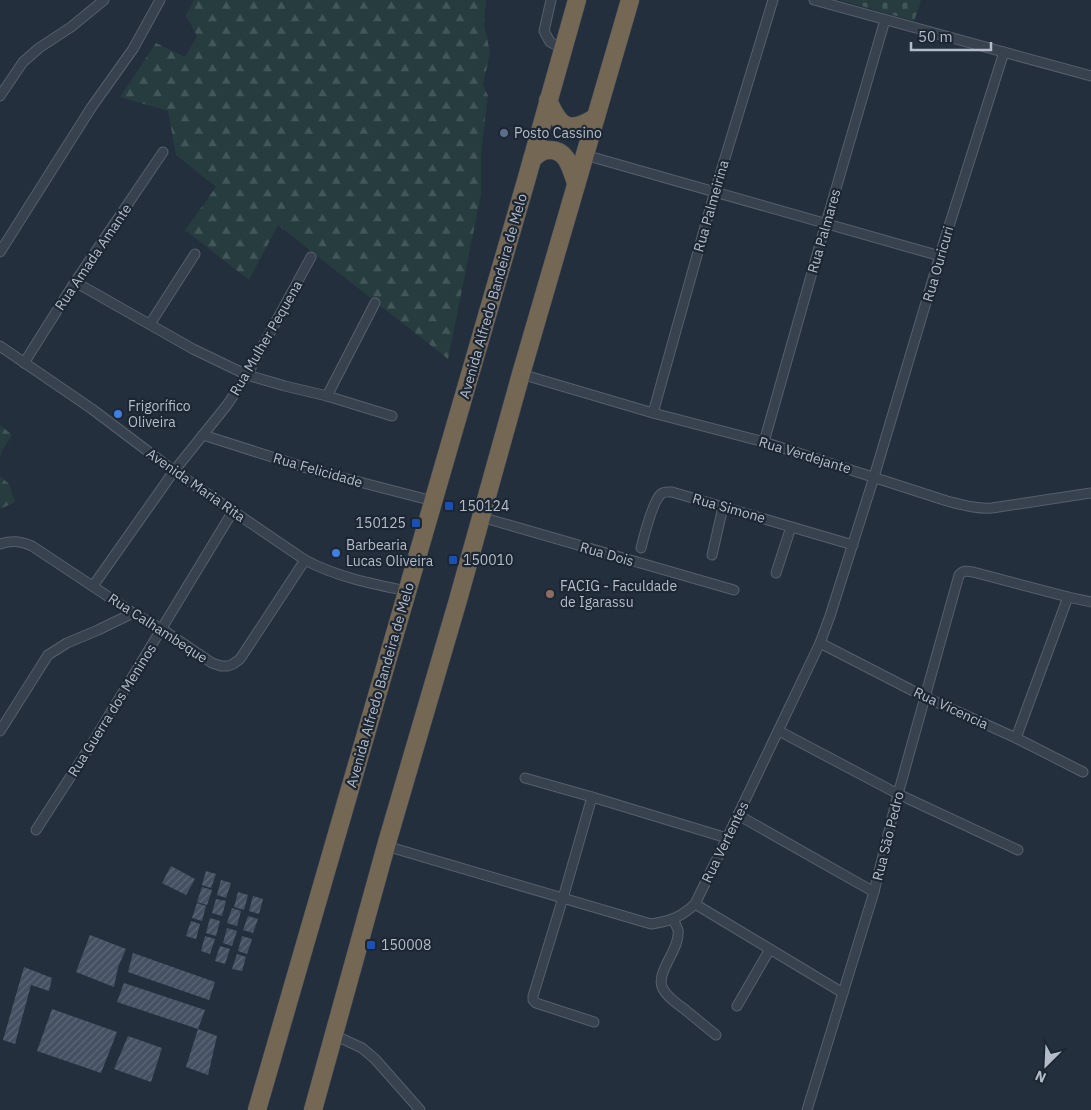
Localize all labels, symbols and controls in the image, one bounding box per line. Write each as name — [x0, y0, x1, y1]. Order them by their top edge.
scale bar — [911, 20, 991, 52]
text: 50 m — [918, 27, 953, 46]
place label: Posto Cassino — [514, 124, 602, 142]
marker: Posto Cassino — [498, 127, 510, 139]
street label: Rua Palmeirina — [689, 157, 733, 254]
street label: Rua Palmares — [803, 187, 845, 275]
street label: Avenida Alfredo Bandeira de Melo — [455, 191, 531, 401]
street label: Rua Amada Amante — [51, 200, 135, 314]
street label: Rua Ouricuri — [919, 224, 957, 304]
street label: Rua Mulher Pequena — [226, 277, 307, 399]
place label: Frigorífico Oliveira — [128, 397, 191, 431]
marker: Frigorífico Oliveira — [112, 408, 124, 420]
street label: Rua Verdejante — [757, 432, 854, 478]
street label: Avenida Maria Rita — [143, 444, 249, 526]
street label: Rua Felicidade — [271, 449, 365, 491]
street label: Rua Simone — [690, 489, 768, 527]
place label: 150124 — [459, 497, 509, 515]
marker: 150124 — [443, 500, 455, 512]
place label: 150125 — [356, 514, 406, 532]
marker: 150125 — [410, 517, 422, 529]
place label: Barbearia Lucas Oliveira — [346, 536, 434, 570]
street label: Rua Dois — [578, 538, 636, 570]
marker: Barbearia Lucas Oliveira — [330, 547, 342, 559]
place label: 150010 — [463, 551, 513, 569]
marker: 150010 — [447, 554, 459, 566]
place label: FACIG - Faculdade de Igarassu — [560, 577, 677, 611]
street label: Avenida Alfredo Bandeira de Melo — [342, 580, 418, 790]
marker: FACIG - Faculdade de Igarassu — [544, 588, 556, 600]
street label: Rua Calhambeque — [105, 589, 211, 667]
street label: Rua Guerra dos Meninos — [64, 640, 160, 780]
street label: Rua Vicencia — [911, 683, 992, 733]
street label: Rua São Pedro — [868, 789, 908, 883]
street label: Rua Vertentes — [698, 798, 753, 886]
place label: 150008 — [381, 936, 431, 954]
marker: 150008 — [365, 939, 377, 951]
north arrow — [1021, 1040, 1071, 1090]
text: N — [1032, 1067, 1049, 1087]

